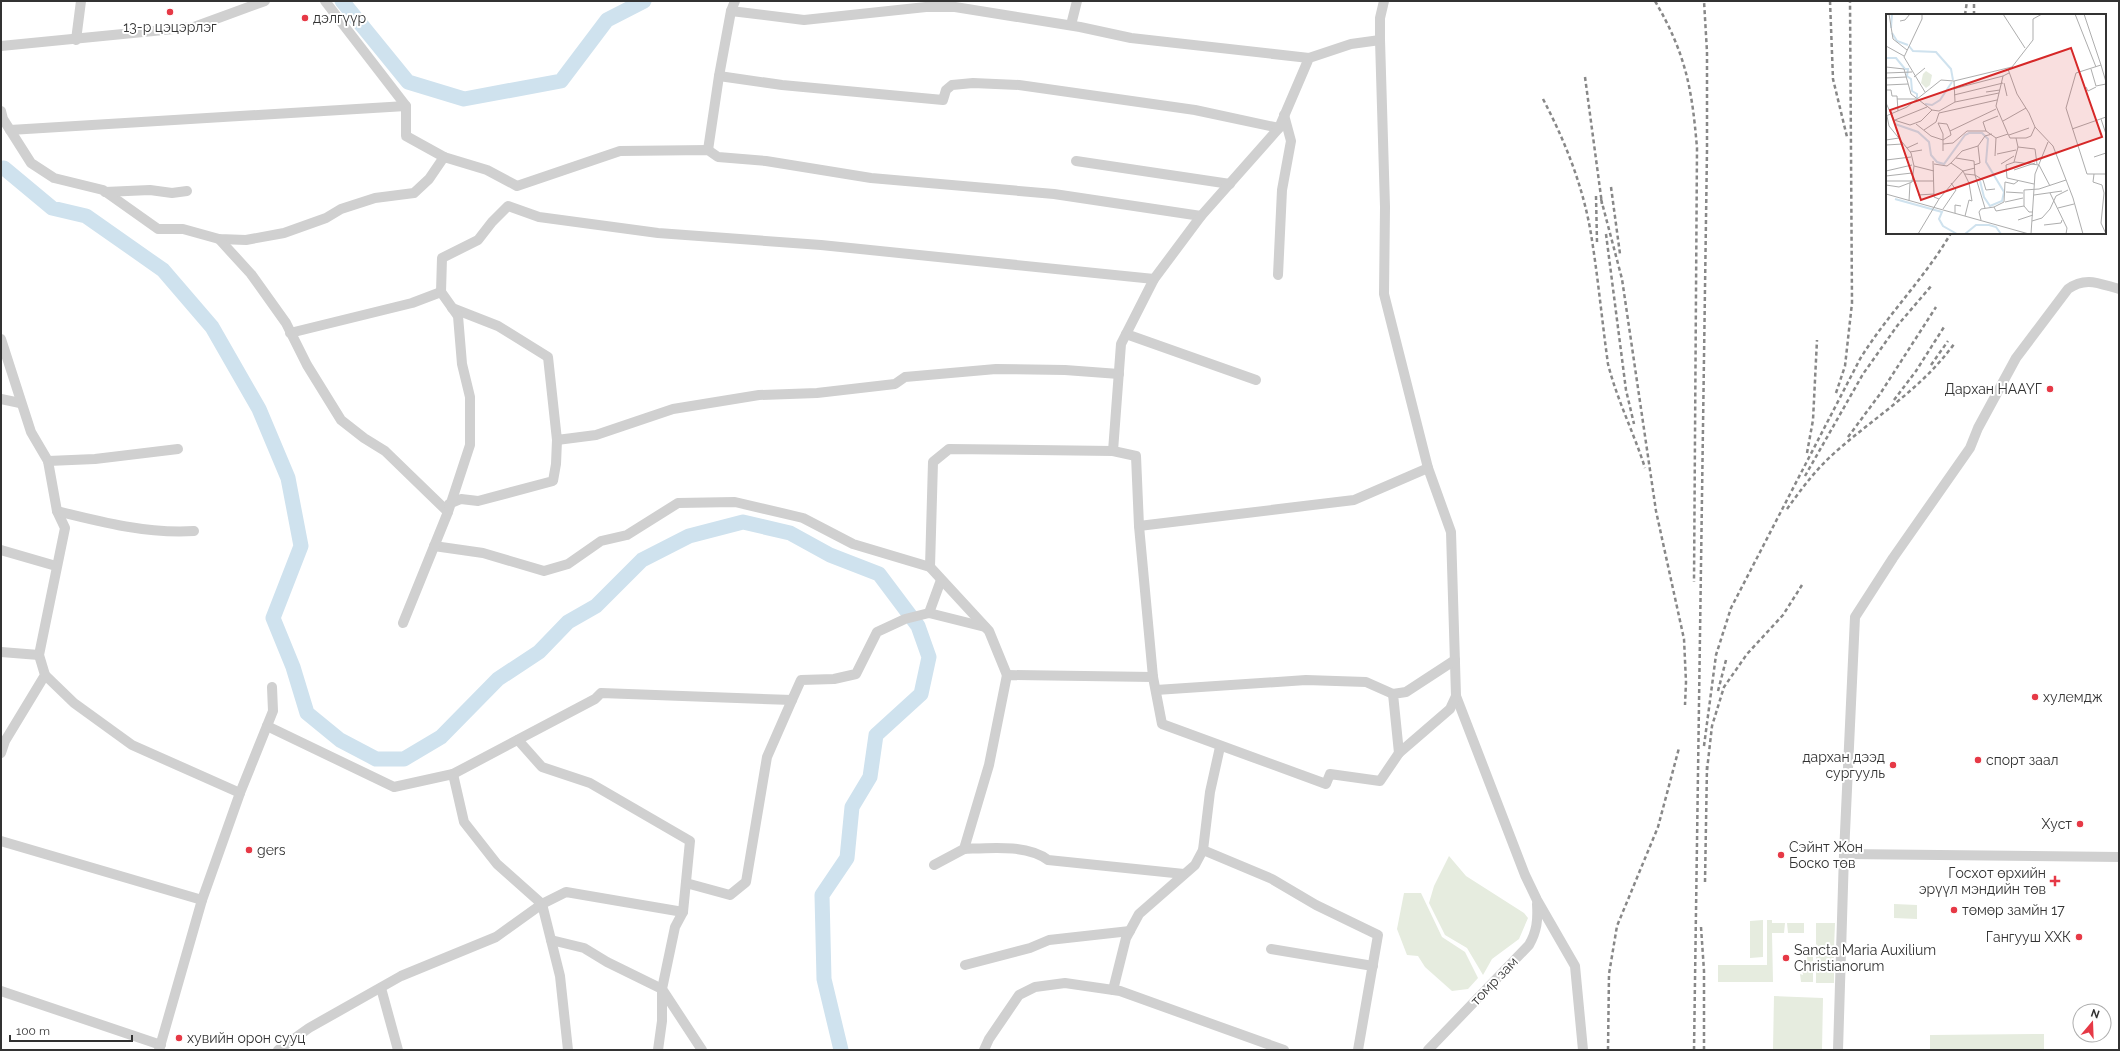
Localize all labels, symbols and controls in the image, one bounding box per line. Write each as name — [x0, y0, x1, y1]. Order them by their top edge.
marker: 13-р цэцэрлэг — [165, 7, 175, 17]
place label: дэлгүүр — [313, 10, 367, 26]
marker: дэлгүүр — [300, 13, 310, 23]
inset map — [1886, 14, 2106, 234]
place label: 13-р цэцэрлэг — [123, 19, 217, 35]
place label: Дархан НААҮГ — [1944, 381, 2042, 397]
marker: Дархан НААҮГ — [2045, 384, 2055, 394]
place label: хулемдж — [2043, 689, 2103, 705]
marker: хулемдж — [2030, 692, 2040, 702]
place label: дархан дээд сургууль — [1802, 749, 1885, 781]
place label: спорт заал — [1986, 752, 2059, 768]
marker: спорт заал — [1973, 755, 1983, 765]
marker: дархан дээд сургууль — [1888, 760, 1898, 770]
place label: Хуст — [2041, 816, 2072, 832]
marker: Хуст — [2075, 819, 2085, 829]
place label: Сэйнт Жон Боско төв — [1789, 839, 1863, 871]
place label: gers — [257, 842, 286, 858]
marker: gers — [244, 845, 254, 855]
marker: Сэйнт Жон Боско төв — [1776, 850, 1786, 860]
place label: Госхот өрхийн эрүүл мэндийн төв — [1919, 865, 2046, 897]
marker: Госхот өрхийн эрүүл мэндийн төв — [2049, 875, 2061, 887]
place label: төмөр замйн 17 — [1962, 902, 2065, 918]
marker: төмөр замйн 17 — [1949, 905, 1959, 915]
place label: Гангууш ХХК — [1986, 929, 2071, 945]
marker: Гангууш ХХК — [2074, 932, 2084, 942]
place label: Sancta Maria Auxilium Christianorum — [1794, 942, 1936, 974]
marker: Sancta Maria Auxilium Christianorum — [1781, 953, 1791, 963]
street label: томр зам — [1467, 954, 1521, 1008]
north arrow — [2072, 1003, 2112, 1043]
text: N — [2089, 1007, 2101, 1022]
scale bar — [10, 1017, 132, 1043]
text: 100 m — [16, 1024, 50, 1038]
place label: хувийн орон сууц — [187, 1030, 305, 1046]
marker: хувийн орон сууц — [174, 1033, 184, 1043]

